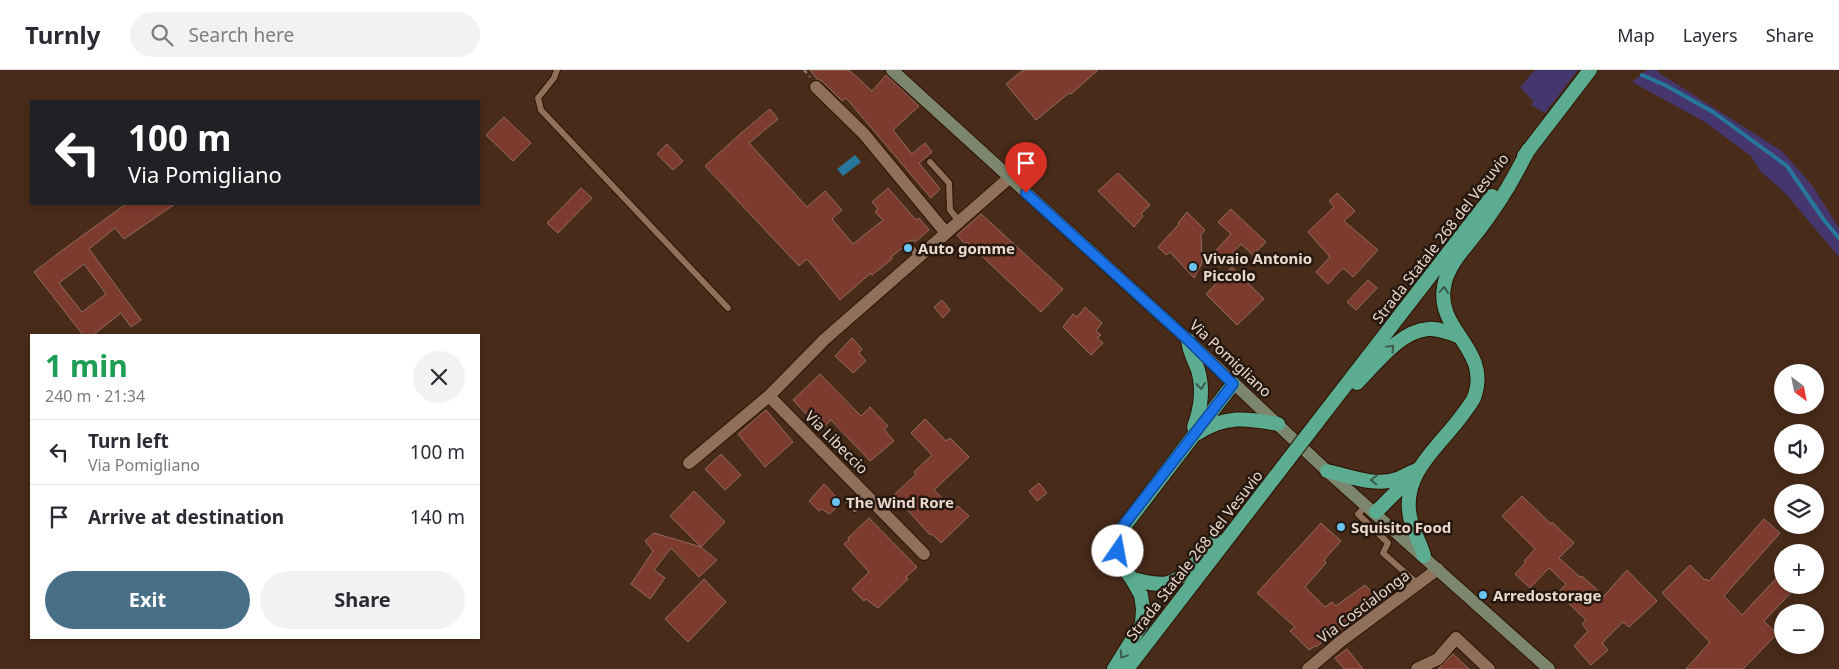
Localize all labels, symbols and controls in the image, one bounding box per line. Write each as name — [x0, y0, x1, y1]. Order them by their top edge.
search box — [130, 12, 480, 57]
text: Turnly — [25, 18, 100, 51]
icon: search — [148, 21, 176, 49]
text: Search here — [188, 22, 294, 48]
text: Map — [1617, 23, 1655, 47]
text: Layers — [1683, 23, 1738, 47]
text: Share — [1766, 23, 1814, 47]
text: 100 m — [128, 114, 231, 161]
icon: left — [45, 120, 110, 185]
pin — [1005, 142, 1047, 193]
icon: arrive — [1012, 149, 1040, 177]
street label: Strada Statale 268 del Vesuvio — [1367, 149, 1513, 327]
text: Via Pomigliano — [128, 159, 282, 189]
place label: Auto gomme — [918, 238, 1015, 258]
marker: Auto gomme — [902, 242, 914, 254]
place label: Vivaio Antonio Piccolo — [1203, 248, 1312, 285]
marker: Vivaio Antonio Piccolo — [1187, 261, 1199, 273]
one-way arrow — [1439, 286, 1450, 294]
street label: Via Pomigliano — [1186, 315, 1276, 401]
text: 1 min — [45, 345, 128, 386]
one-way arrow — [1385, 345, 1394, 354]
button: close — [413, 351, 465, 403]
north arrow — [1774, 364, 1824, 414]
map controls — [1774, 364, 1824, 654]
one-way arrow — [1195, 383, 1206, 391]
text: 240 m · 21:34 — [45, 385, 145, 407]
street label: Via Libeccio — [801, 406, 873, 478]
button: sound — [1774, 424, 1824, 474]
text: Turn left — [88, 428, 169, 454]
icon: left — [45, 438, 73, 466]
text: 100 m — [410, 439, 465, 465]
text: Via Pomigliano — [88, 454, 200, 476]
street label: Strada Statale 268 del Vesuvio — [1121, 466, 1267, 644]
one-way arrow — [1369, 475, 1377, 486]
button: layers — [1774, 484, 1824, 534]
place label: The Wind Rore — [846, 492, 954, 512]
marker: The Wind Rore — [830, 496, 842, 508]
icon: arrive — [45, 503, 73, 531]
text: Arrive at destination — [88, 504, 284, 530]
text: 140 m — [410, 504, 465, 530]
place label: Squisito Food — [1351, 517, 1451, 537]
marker: Squisito Food — [1335, 521, 1347, 533]
position arrow — [1091, 524, 1143, 576]
button: + — [1774, 544, 1824, 594]
street label: Via Coscialonga — [1313, 565, 1413, 647]
button: Exit — [45, 571, 250, 629]
button: Share — [260, 571, 465, 629]
place label: Arredostorage — [1493, 585, 1602, 605]
marker: Arredostorage — [1477, 589, 1489, 601]
button: − — [1774, 604, 1824, 654]
one-way arrow — [1120, 649, 1129, 658]

